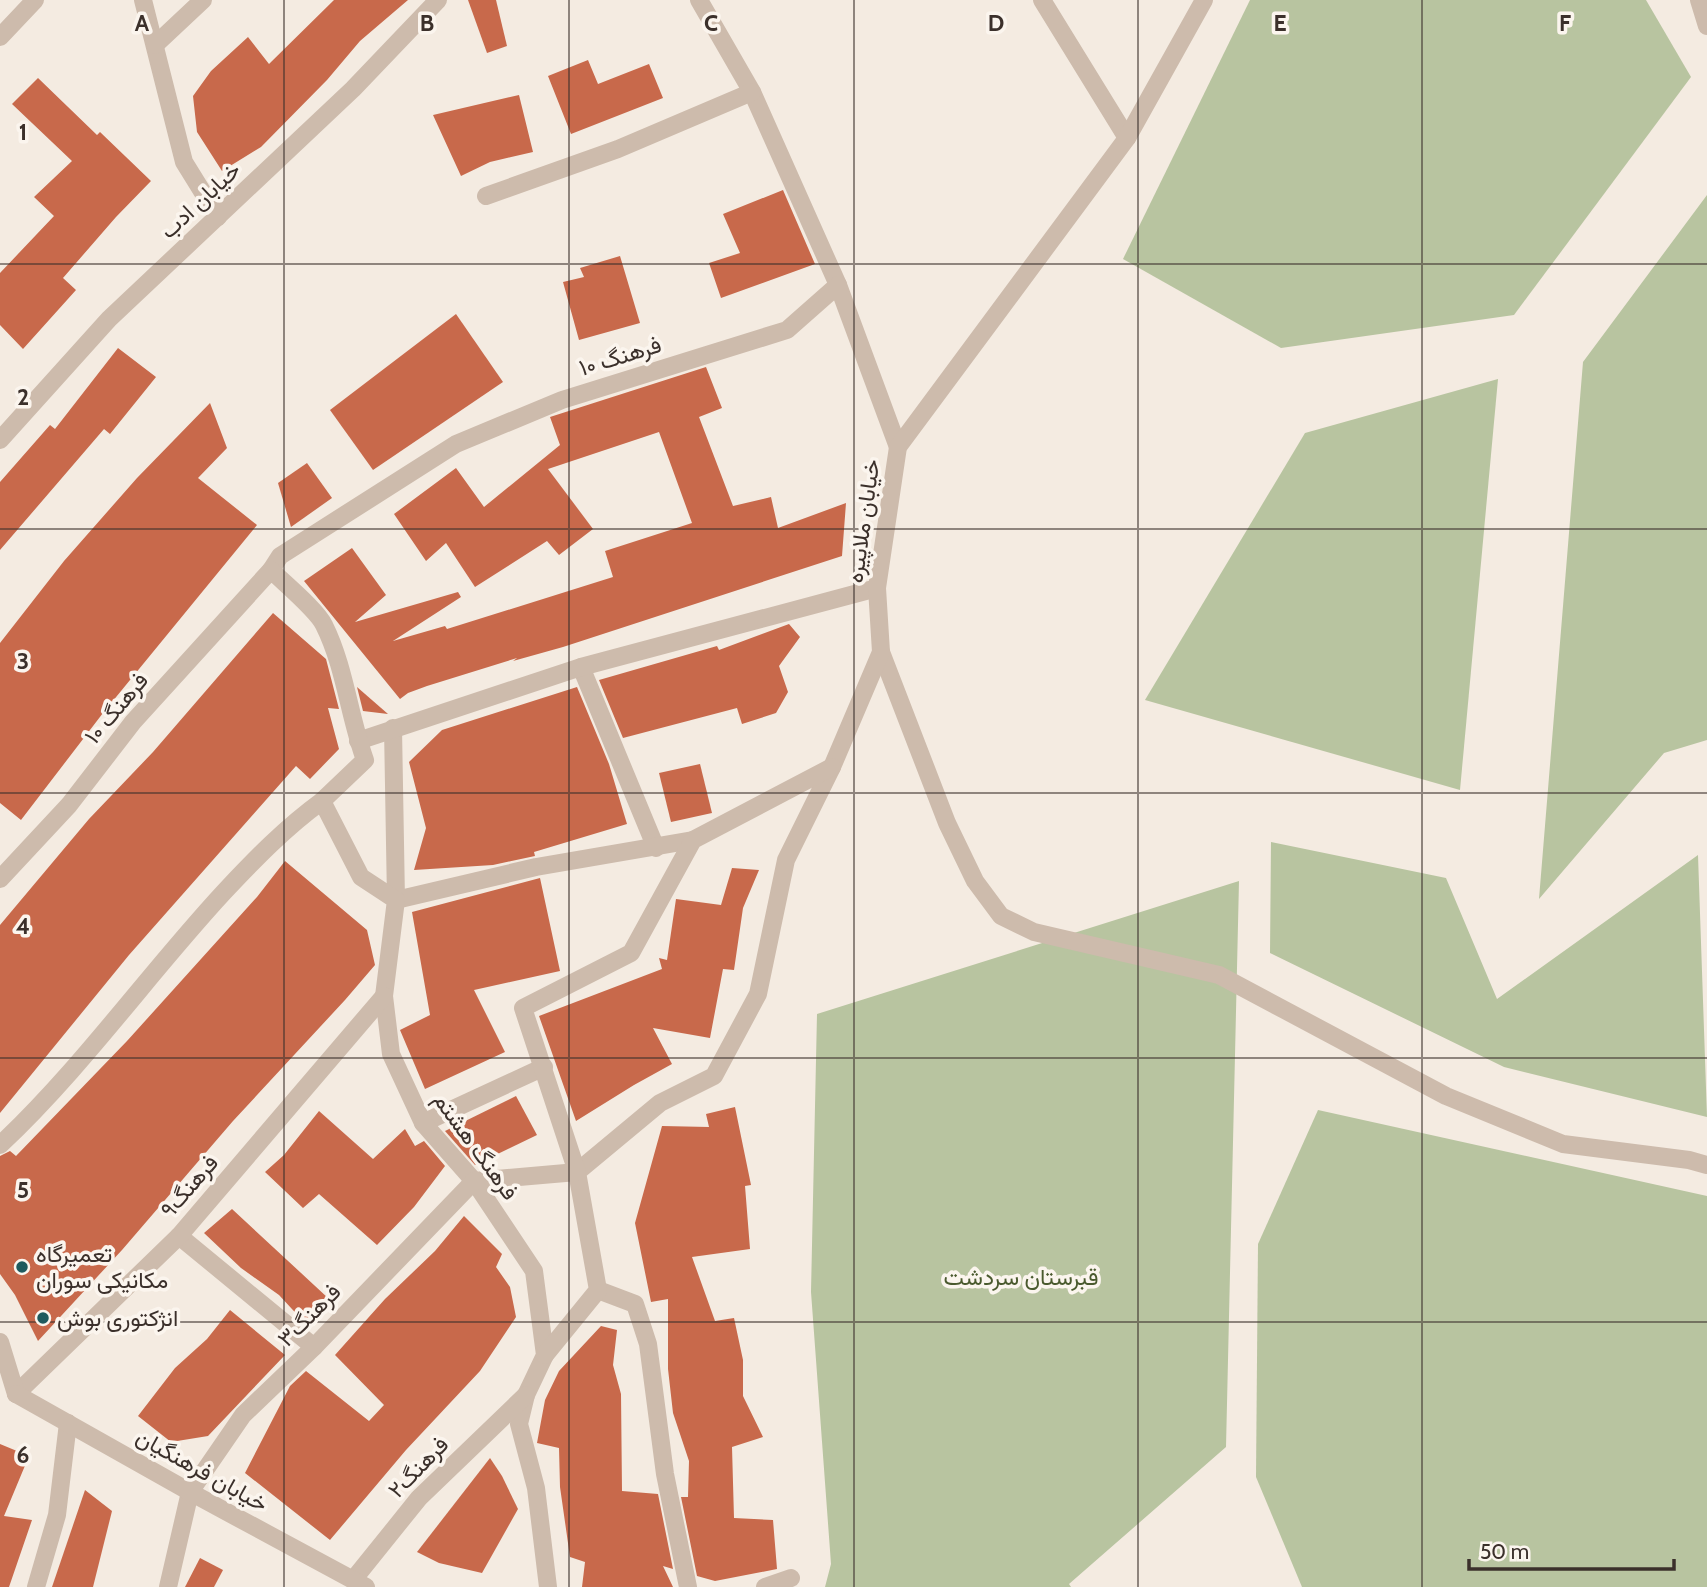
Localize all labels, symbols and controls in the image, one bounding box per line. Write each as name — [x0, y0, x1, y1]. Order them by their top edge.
text: A — [135, 9, 150, 37]
text: B — [420, 9, 434, 37]
text: C — [704, 9, 718, 37]
text: D — [988, 9, 1004, 37]
text: E — [1273, 9, 1287, 37]
text: F — [1559, 9, 1571, 37]
text: 1 — [19, 118, 27, 146]
street label: خیابان ادب — [154, 156, 246, 244]
street label: فرهنگ ۱۰ — [575, 330, 665, 383]
text: 2 — [17, 383, 29, 411]
street label: خیابان ملاپیره — [840, 457, 887, 585]
text: 3 — [17, 647, 29, 675]
street label: فرهنگ ۱۰ — [78, 667, 155, 750]
text: 4 — [16, 912, 30, 940]
street label: فرهنگ هشتم — [427, 1087, 524, 1206]
street label: فرهنگ۹ — [154, 1149, 225, 1224]
text: 5 — [17, 1176, 29, 1204]
place label: تعمیرگاه مکانیکی سوران — [36, 1240, 168, 1295]
marker: تعمیرگاه مکانیکی سوران — [14, 1259, 30, 1275]
park label: قبرستان سردشت — [943, 1263, 1099, 1292]
street label: فرهنگ۳ — [271, 1277, 347, 1353]
place label: انژکتوری بوش — [57, 1304, 178, 1333]
marker: انژکتوری بوش — [35, 1310, 51, 1326]
street label: خیابان فرهنگیان — [131, 1422, 273, 1519]
street label: فرهنگ۲ — [382, 1430, 455, 1504]
text: 6 — [17, 1441, 29, 1469]
scale bar — [1469, 1528, 1674, 1572]
text: 50 m — [1480, 1539, 1529, 1564]

